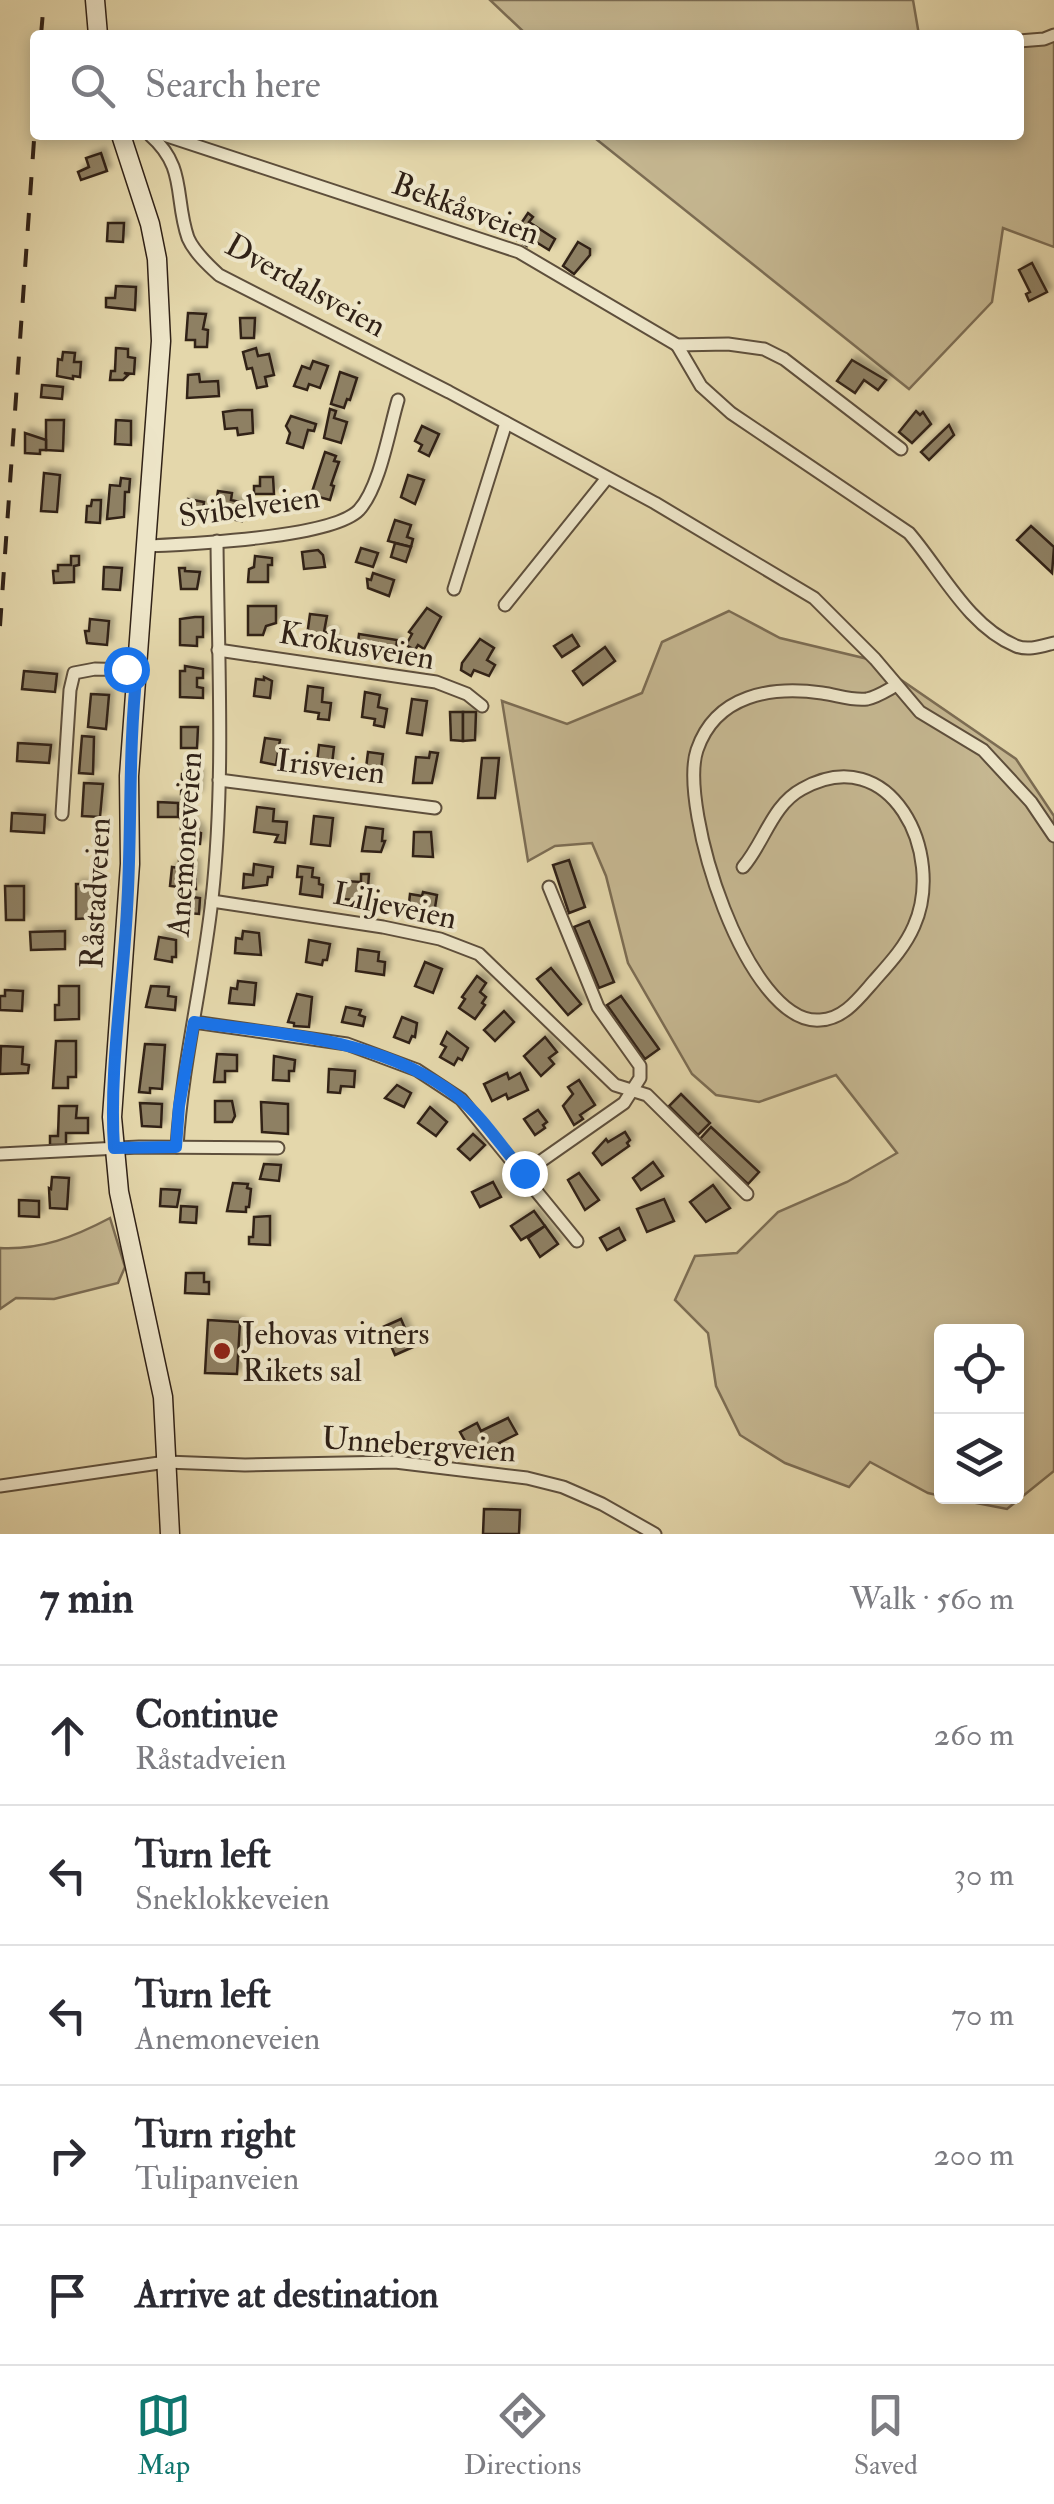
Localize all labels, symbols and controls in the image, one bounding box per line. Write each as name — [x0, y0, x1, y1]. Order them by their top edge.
search box — [30, 30, 1024, 140]
icon: search — [65, 58, 120, 113]
text: Search here — [145, 61, 321, 109]
street label: Bekkåsveien — [387, 164, 545, 254]
street label: Dverdalsveien — [218, 225, 393, 346]
street label: Svibelveien — [176, 477, 322, 537]
street label: Krokusveien — [276, 613, 438, 679]
route start — [104, 647, 150, 693]
street label: Irisveien — [274, 740, 388, 794]
street label: Anemoneveien — [159, 750, 211, 939]
street label: Råstadveien — [72, 816, 120, 970]
street label: Liljeveien — [329, 873, 460, 939]
route end — [502, 1151, 548, 1197]
place label: Jehovas vitners Rikets sal — [241, 1314, 429, 1391]
map controls — [934, 1324, 1024, 1504]
button: locate — [934, 1324, 1024, 1414]
marker: Jehovas vitners Rikets sal — [211, 1340, 233, 1362]
button: layers — [934, 1414, 1024, 1504]
street label: Unnebergveien — [320, 1418, 517, 1472]
text: 7 min — [40, 1573, 134, 1625]
text: Walk · 560 m — [850, 1579, 1014, 1619]
text: Continue — [135, 1691, 278, 1739]
icon: ahead — [40, 1708, 95, 1763]
text: 260 m — [934, 1715, 1014, 1755]
text: Råstadveien — [135, 1739, 286, 1779]
text: Turn left — [135, 1831, 271, 1879]
icon: left — [40, 1848, 95, 1903]
text: 30 m — [954, 1855, 1014, 1895]
text: Sneklokkeveien — [135, 1879, 330, 1919]
text: Turn left — [135, 1971, 271, 2019]
icon: left — [40, 1988, 95, 2043]
text: 70 m — [951, 1995, 1014, 2035]
text: Anemoneveien — [135, 2019, 320, 2059]
text: Turn right — [135, 2111, 296, 2159]
icon: right — [40, 2128, 95, 2183]
text: 200 m — [933, 2135, 1014, 2175]
text: Tulipanveien — [135, 2159, 299, 2199]
icon: arrive — [40, 2268, 95, 2323]
text: Arrive at destination — [135, 2271, 439, 2319]
tab: Map — [136, 2388, 191, 2483]
tab: Directions — [464, 2388, 581, 2483]
tab: Saved — [854, 2388, 918, 2483]

